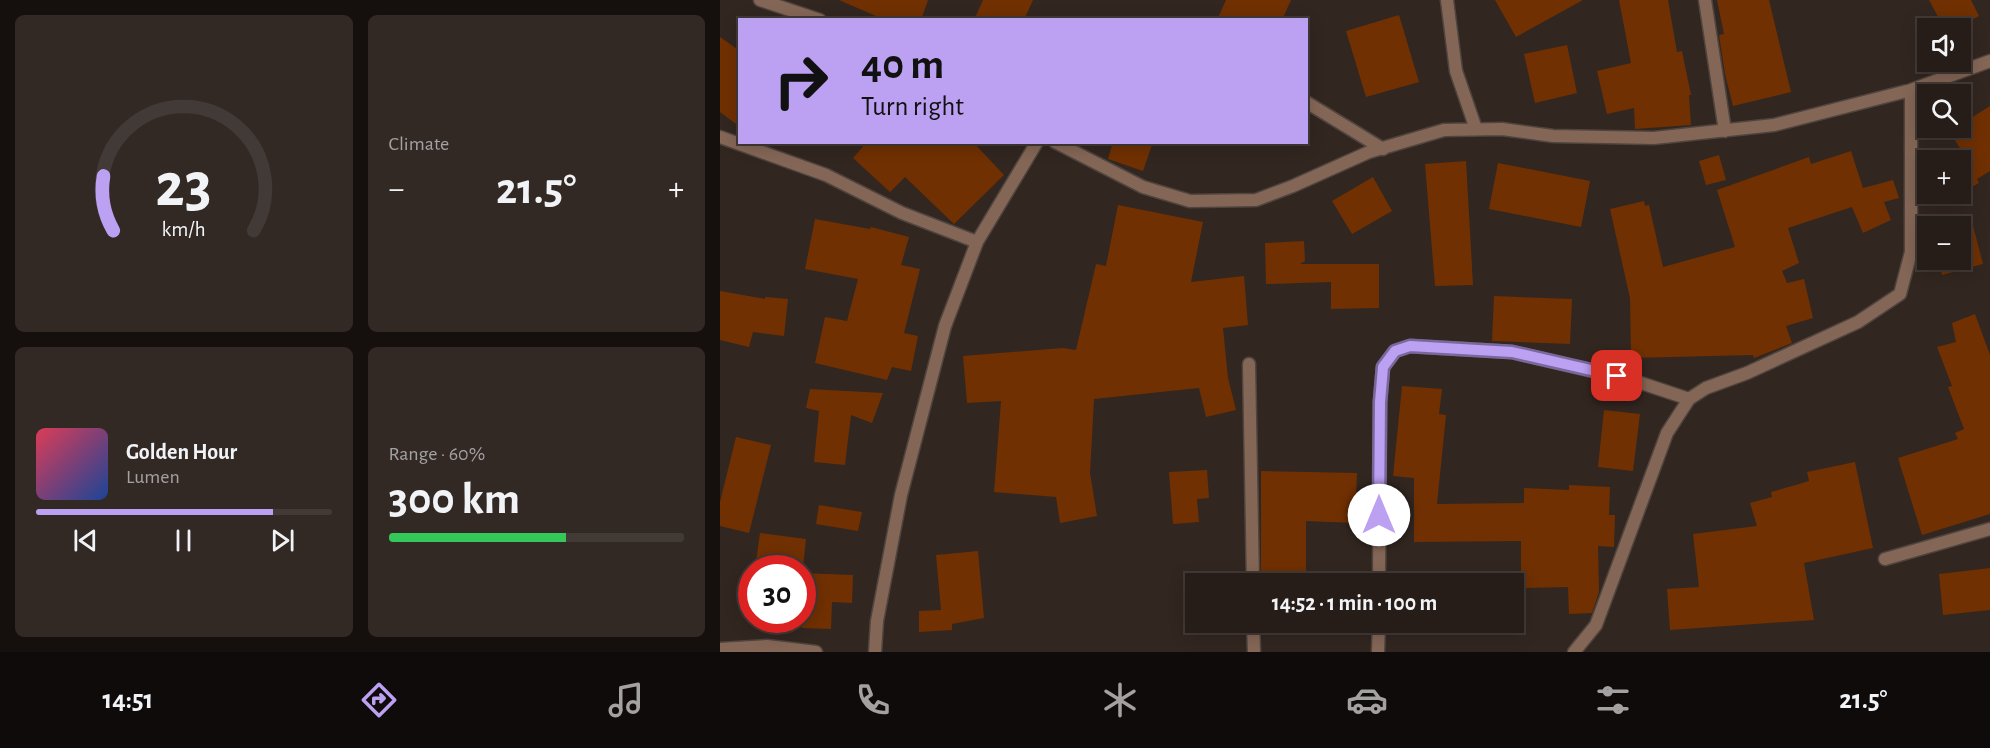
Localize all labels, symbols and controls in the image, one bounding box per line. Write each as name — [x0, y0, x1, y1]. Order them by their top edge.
map controls — [1917, 18, 1971, 270]
button: sound — [1917, 18, 1971, 72]
icon: right — [762, 42, 840, 120]
text: 40 m — [861, 44, 944, 86]
button: search — [1917, 84, 1971, 138]
text: Turn right — [861, 93, 964, 120]
text: Climate — [389, 134, 449, 154]
button: + — [1917, 150, 1971, 204]
text: 23 — [156, 155, 212, 217]
text: 21.5° — [496, 167, 576, 212]
text: − — [389, 173, 404, 206]
text: + — [668, 173, 684, 206]
button: − — [1917, 216, 1971, 270]
text: km/h — [162, 219, 206, 240]
pin — [1591, 350, 1642, 401]
icon: arrive — [1600, 359, 1633, 392]
text: Golden Hour — [126, 441, 237, 463]
text: Range · 60% — [389, 444, 485, 464]
text: Lumen — [126, 467, 180, 487]
text: 300 km — [389, 477, 520, 522]
position arrow — [1347, 483, 1411, 547]
icon: previous — [69, 524, 102, 557]
icon: pause — [167, 524, 200, 557]
icon: next — [266, 524, 299, 557]
speed limit sign: 30 — [738, 555, 816, 633]
text: 14:52 · 1 min · 100 m — [1272, 592, 1437, 614]
icon: directions — [358, 679, 400, 721]
icon: music — [605, 679, 647, 721]
icon: phone — [852, 679, 894, 721]
icon: climate — [1099, 679, 1141, 721]
icon: car — [1346, 679, 1388, 721]
icon: filters — [1592, 679, 1634, 721]
text: 14:51 — [102, 686, 153, 713]
text: 21.5° — [1839, 686, 1888, 713]

